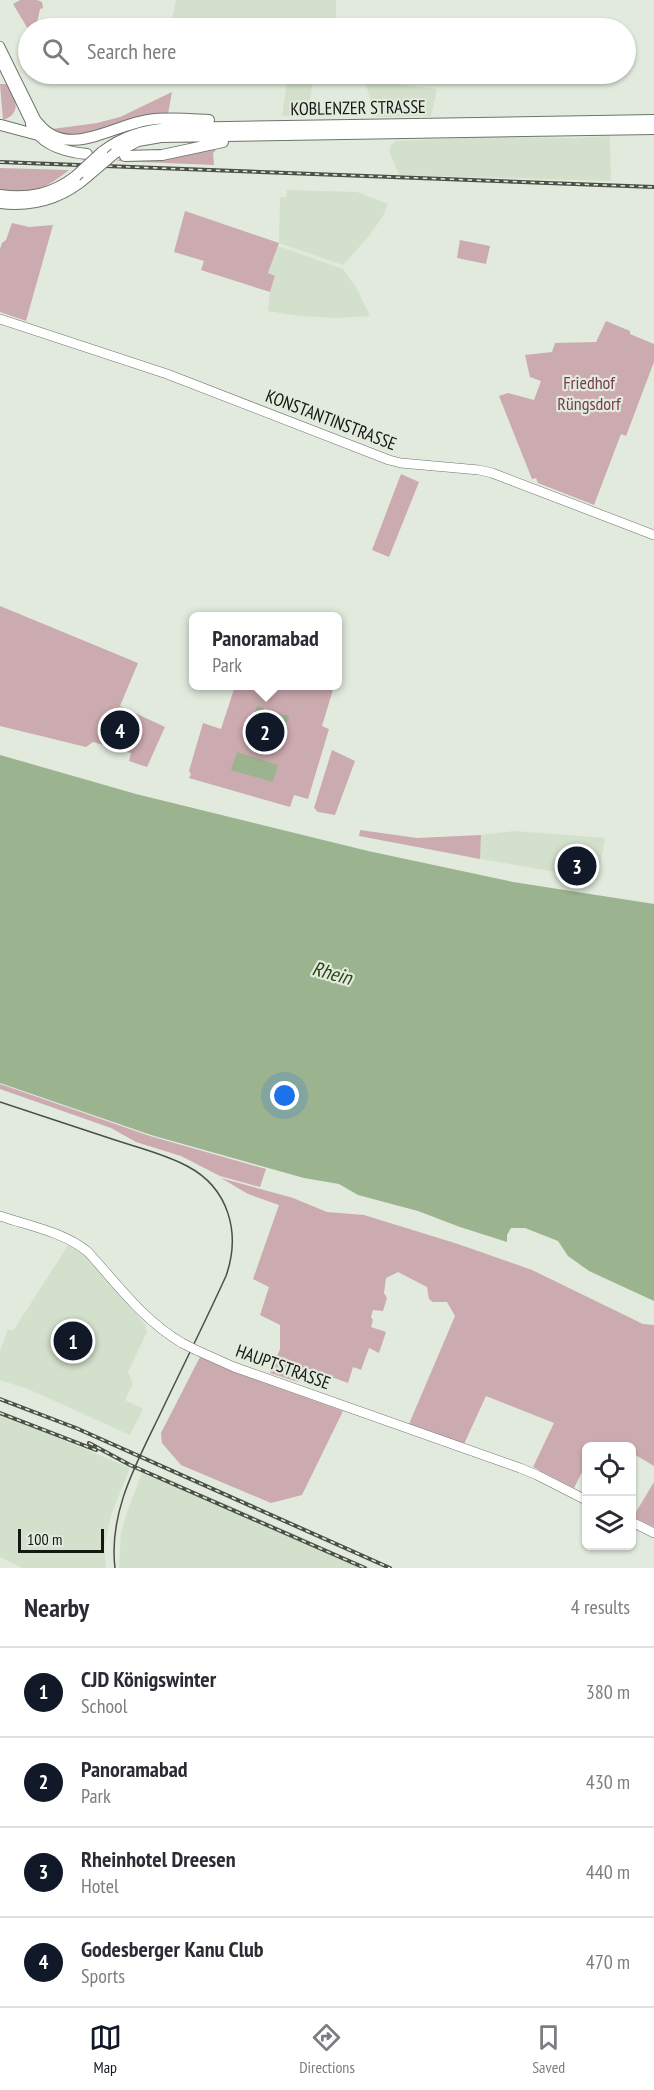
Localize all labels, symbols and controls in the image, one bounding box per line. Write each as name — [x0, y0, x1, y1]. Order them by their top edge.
search box — [18, 18, 636, 84]
icon: search — [39, 35, 72, 68]
text: Search here — [87, 37, 176, 65]
street label: KOBLENZER STRASSE — [290, 95, 426, 120]
park label: Friedhof Rüngsdorf — [557, 371, 622, 415]
street label: KONSTANTINSTRASSE — [262, 384, 400, 455]
popup — [189, 612, 342, 690]
text: Panoramabad — [212, 624, 319, 652]
text: Park — [212, 652, 242, 678]
pin: 4 — [100, 708, 140, 752]
pin: 2 — [246, 710, 284, 754]
pin: 3 — [558, 844, 596, 888]
water label: Rhein — [309, 955, 356, 991]
your location — [270, 1081, 299, 1110]
pin: 1 — [54, 1318, 92, 1364]
street label: HAUPTSTRASSE — [233, 1339, 334, 1394]
map controls — [582, 1442, 636, 1550]
button: locate — [582, 1442, 636, 1496]
button: layers — [582, 1496, 636, 1550]
scale bar — [18, 1526, 104, 1554]
text: 100 m — [27, 1529, 62, 1549]
text: Nearby — [24, 1591, 89, 1624]
text: 4 results — [571, 1594, 630, 1620]
text: CJD Königswinter — [81, 1665, 216, 1693]
text: 1 — [39, 1679, 48, 1705]
text: 380 m — [586, 1679, 630, 1705]
text: School — [81, 1693, 127, 1719]
text: Panoramabad — [81, 1755, 188, 1783]
text: 2 — [39, 1769, 48, 1795]
text: 430 m — [586, 1769, 630, 1795]
text: Park — [81, 1783, 111, 1809]
text: Rheinhotel Dreesen — [81, 1845, 236, 1873]
text: 3 — [39, 1859, 48, 1885]
text: 440 m — [586, 1859, 630, 1885]
text: Hotel — [81, 1873, 119, 1899]
text: Godesberger Kanu Club — [81, 1935, 264, 1963]
text: 4 — [39, 1949, 48, 1975]
text: 470 m — [586, 1949, 630, 1975]
text: Sports — [81, 1963, 125, 1989]
tab: Map — [89, 2021, 122, 2077]
tab: Directions — [299, 2021, 355, 2077]
tab: Saved — [532, 2021, 565, 2077]

